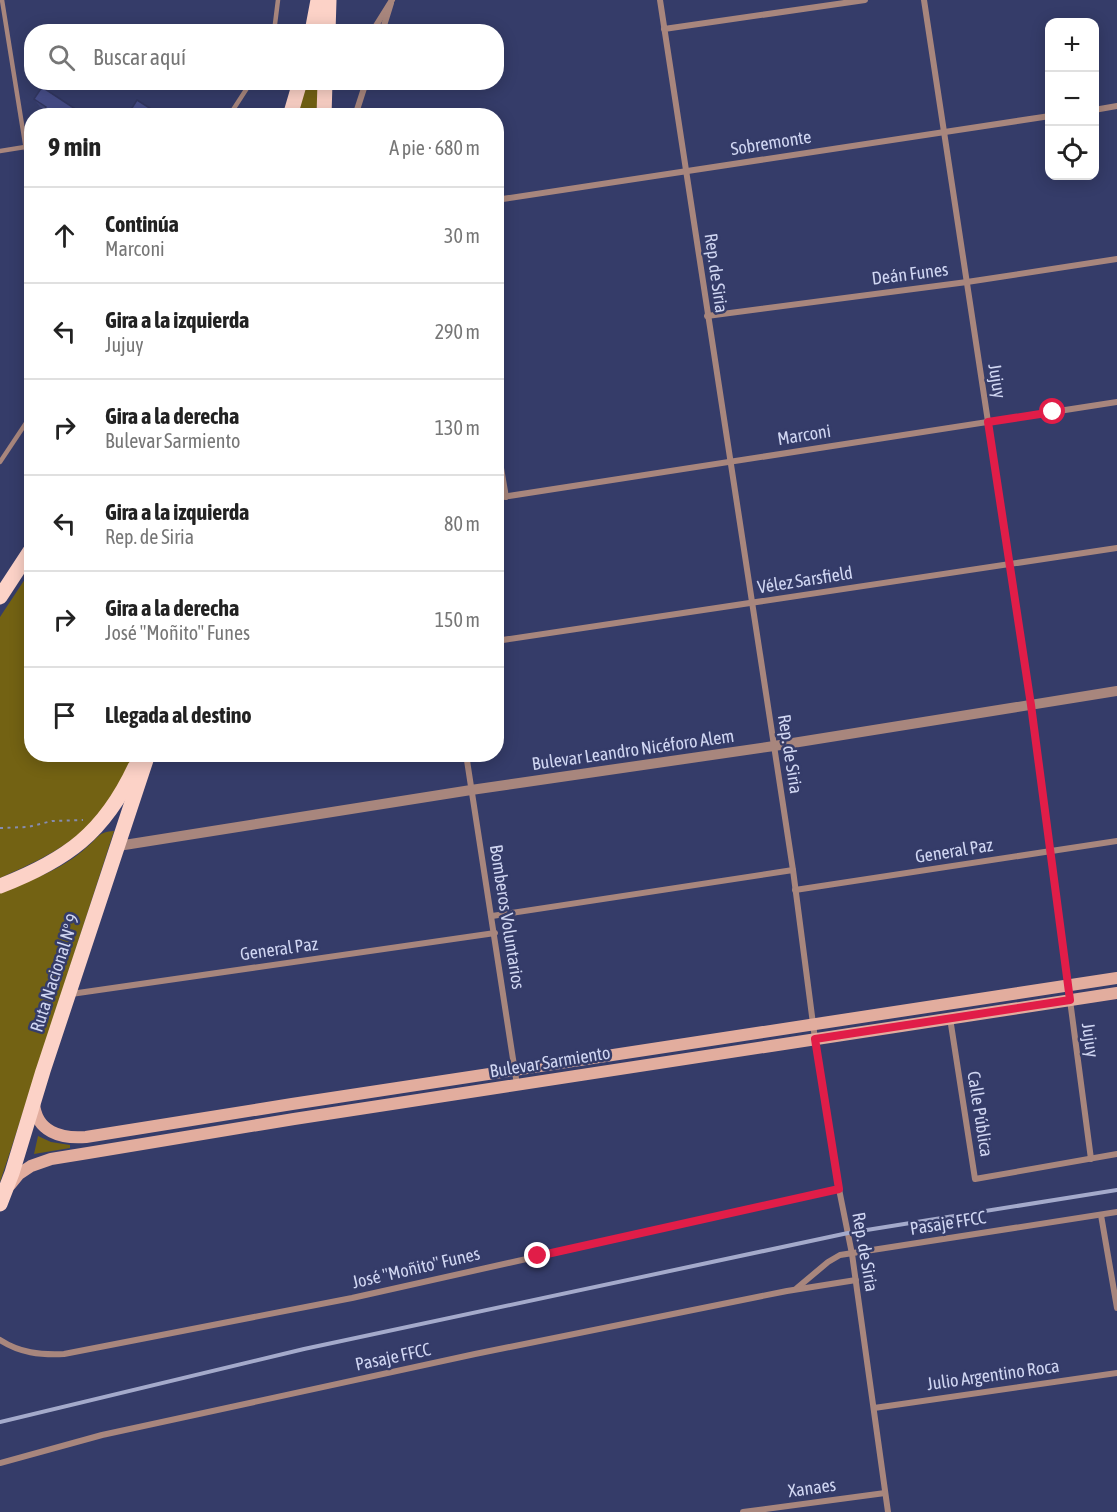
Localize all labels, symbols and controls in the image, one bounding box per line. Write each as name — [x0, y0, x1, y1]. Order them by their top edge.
map controls — [1045, 18, 1099, 180]
button: + — [1045, 18, 1099, 72]
search box — [24, 24, 504, 90]
icon: search — [45, 41, 78, 74]
text: Buscar aquí — [93, 44, 186, 70]
button: − — [1045, 72, 1099, 126]
street label: Sobremonte — [729, 126, 813, 159]
button: locate — [1045, 126, 1099, 180]
text: 9 min — [48, 132, 101, 162]
text: A pie · 680 m — [389, 136, 480, 159]
text: Continúa — [105, 211, 179, 237]
icon: ahead — [48, 219, 81, 252]
text: 30 m — [444, 224, 480, 247]
street label: Rep. de Siria — [701, 232, 732, 314]
text: Marconi — [105, 237, 165, 260]
street label: Deán Funes — [871, 258, 949, 289]
text: Gira a la izquierda — [105, 307, 249, 333]
icon: left — [48, 315, 81, 348]
text: 290 m — [435, 320, 480, 343]
text: Jujuy — [105, 333, 144, 356]
street label: Jujuy — [984, 362, 1011, 400]
route start — [1039, 398, 1065, 424]
text: Gira a la derecha — [105, 403, 239, 429]
icon: right — [48, 411, 81, 444]
text: 130 m — [435, 416, 480, 439]
street label: Marconi — [776, 420, 832, 449]
text: Bulevar Sarmiento — [105, 429, 240, 452]
text: Gira a la izquierda — [105, 499, 249, 525]
icon: left — [48, 507, 81, 540]
text: 80 m — [444, 512, 480, 535]
text: Rep. de Siria — [105, 525, 194, 548]
street label: Vélez Sarsfield — [756, 562, 854, 597]
text: Gira a la derecha — [105, 595, 239, 621]
icon: right — [48, 603, 81, 636]
text: 150 m — [435, 608, 480, 631]
text: José "Moñito" Funes — [105, 621, 250, 644]
icon: arrive — [48, 699, 81, 732]
text: Llegada al destino — [105, 702, 252, 728]
street label: Rep. de Siria — [774, 713, 807, 795]
street label: Bulevar Leandro Nicéforo Alem — [530, 725, 735, 774]
street label: General Paz — [914, 834, 995, 867]
street label: Bomberos Voluntarios — [486, 843, 529, 991]
street label: Ruta Nacional Nº 9 — [26, 911, 83, 1034]
street label: General Paz — [239, 933, 320, 964]
street label: Jujuy — [1078, 1021, 1103, 1059]
street label: Bulevar Sarmiento — [488, 1042, 612, 1081]
street label: Calle Pública — [963, 1070, 998, 1158]
street label: Pasaje FFCC — [908, 1206, 987, 1239]
street label: Rep. de Siria — [848, 1211, 883, 1293]
route end — [524, 1242, 550, 1268]
street label: José "Moñito" Funes — [350, 1243, 482, 1292]
street label: Pasaje FFCC — [353, 1338, 433, 1375]
street label: Julio Argentino Roca — [925, 1355, 1061, 1394]
street label: Xanaes — [787, 1474, 837, 1501]

